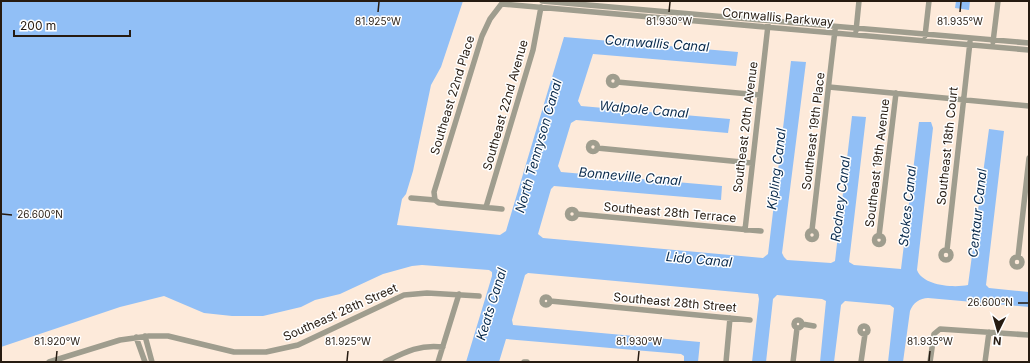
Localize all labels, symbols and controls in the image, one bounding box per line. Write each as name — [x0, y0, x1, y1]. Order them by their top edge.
street label: Cornwallis Parkway — [722, 5, 834, 29]
scale bar — [14, 12, 130, 38]
text: 81.925°W — [355, 15, 401, 27]
text: 81.930°W — [646, 15, 692, 27]
text: 81.935°W — [937, 15, 983, 27]
text: 200 m — [20, 18, 56, 33]
water label: Cornwallis Canal — [604, 31, 711, 55]
street label: Southeast 22nd Place — [427, 33, 477, 157]
street label: Southeast 22nd Avenue — [479, 38, 531, 172]
street label: Southeast 20th Avenue — [730, 61, 760, 193]
street label: Southeast 19th Place — [798, 71, 828, 191]
water label: North Tennyson Canal — [511, 77, 565, 215]
street label: Southeast 18th Court — [933, 86, 961, 206]
water label: Walpole Canal — [599, 97, 690, 121]
street label: Southeast 19th Avenue — [862, 98, 892, 228]
water label: Kipling Canal — [763, 127, 789, 211]
water label: Rodney Canal — [827, 154, 853, 243]
water label: Bonneville Canal — [578, 164, 683, 189]
water label: Stokes Canal — [895, 164, 919, 247]
water label: Centaur Canal — [964, 167, 990, 258]
street label: Southeast 28th Terrace — [603, 199, 737, 225]
text: 26.600°N — [17, 208, 63, 220]
water label: Lido Canal — [665, 248, 734, 270]
water label: Keats Canal — [472, 265, 510, 342]
street label: Southeast 28th Street — [281, 280, 400, 344]
street label: Southeast 28th Street — [613, 289, 737, 315]
text: 26.600°N — [967, 296, 1013, 308]
north arrow — [978, 311, 1018, 351]
text: N — [992, 334, 1002, 348]
text: 81.920°W — [34, 335, 80, 347]
text: 81.925°W — [325, 335, 371, 347]
text: 81.930°W — [616, 335, 662, 347]
text: 81.935°W — [907, 335, 953, 347]

